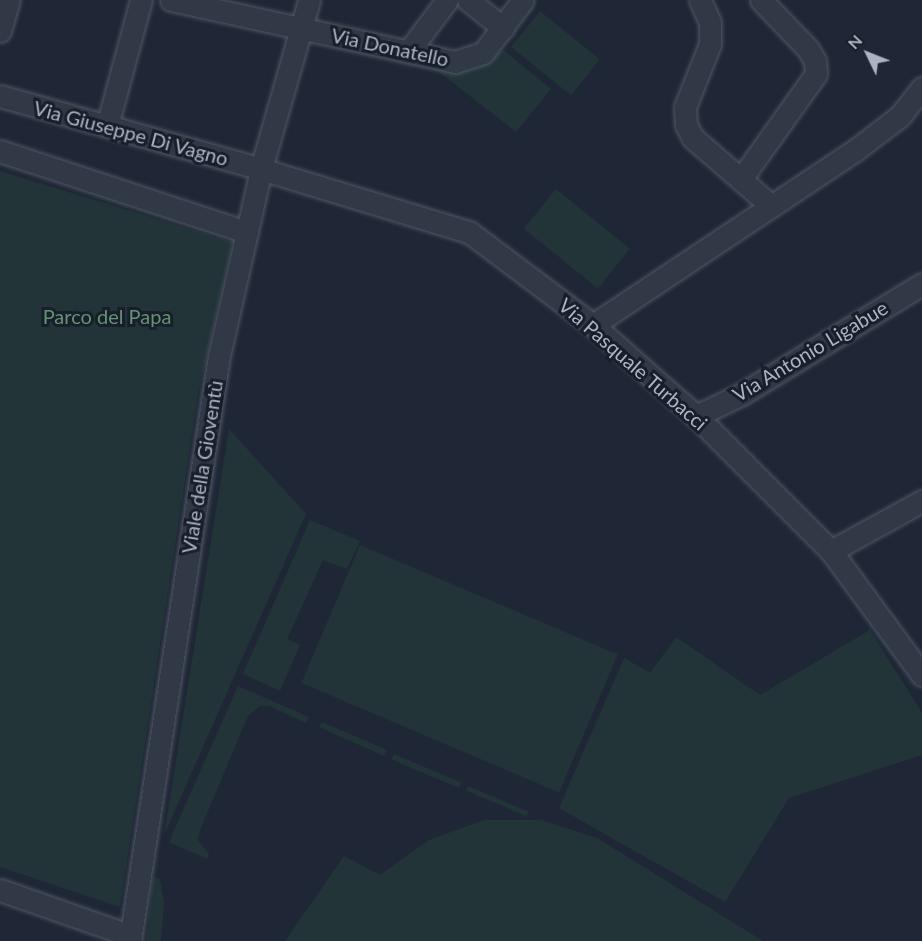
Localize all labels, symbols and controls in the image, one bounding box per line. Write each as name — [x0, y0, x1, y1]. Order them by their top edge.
street label: Via Donatello — [329, 23, 451, 71]
north arrow — [838, 24, 898, 84]
text: N — [843, 30, 866, 52]
street label: Via Giuseppe Di Vagno — [31, 95, 231, 171]
street label: Via Pasquale Turbacci — [554, 293, 712, 435]
street label: Via Antonio Ligabue — [728, 295, 892, 407]
park label: Parco del Papa — [43, 304, 171, 328]
street label: Viale della Gioventù — [176, 379, 228, 555]

